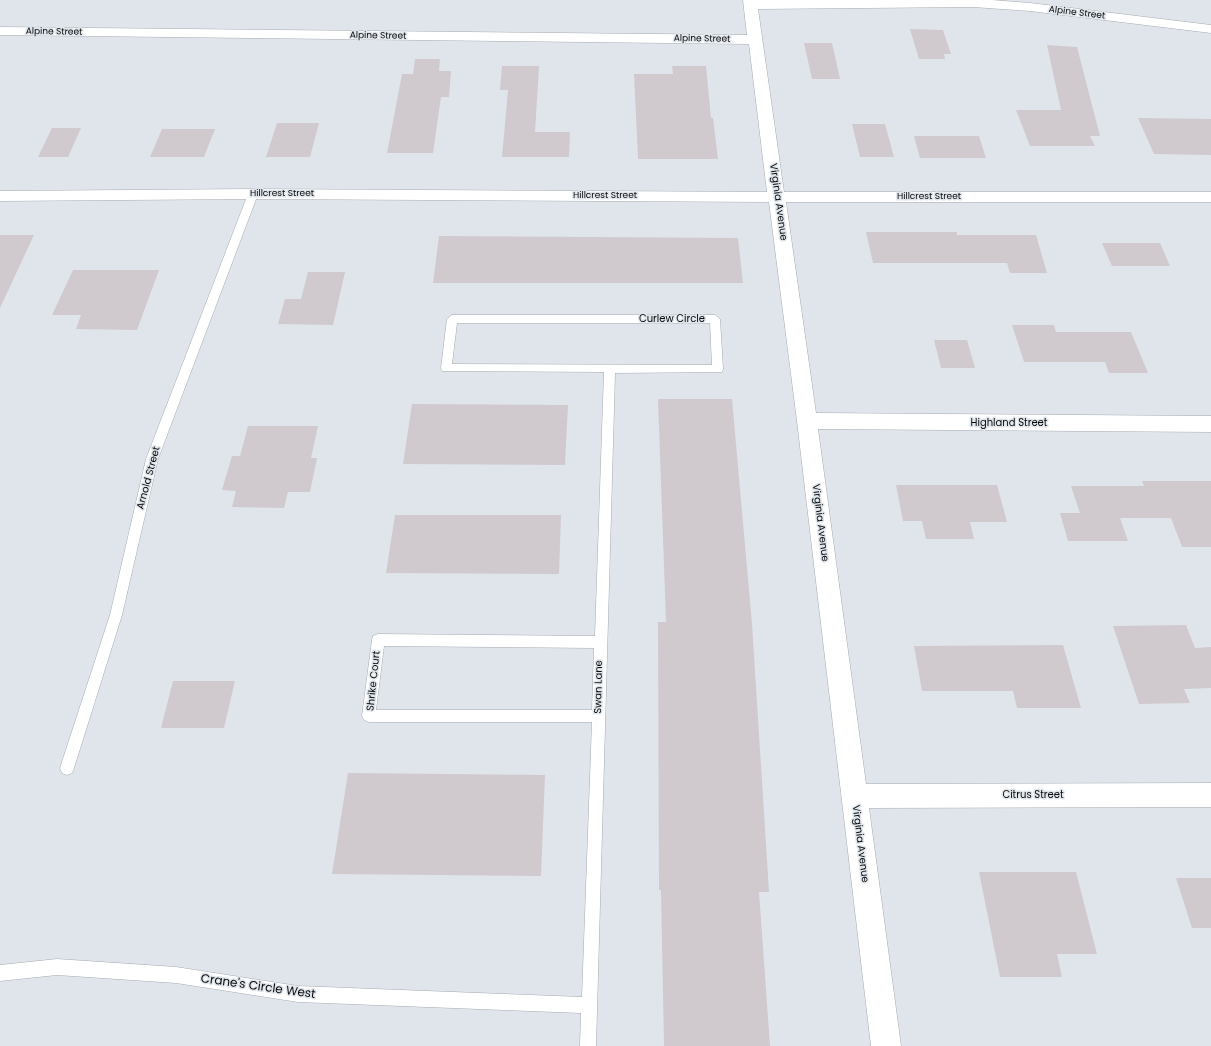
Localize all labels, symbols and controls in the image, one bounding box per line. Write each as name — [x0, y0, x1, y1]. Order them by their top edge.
street label: Alpine Street — [1048, 4, 1106, 22]
street label: Alpine Street — [26, 26, 82, 38]
street label: Alpine Street — [350, 30, 406, 42]
street label: Alpine Street — [674, 33, 730, 45]
street label: Virginia Avenue — [767, 163, 789, 241]
street label: Hillcrest Street — [250, 189, 314, 199]
street label: Hillcrest Street — [573, 191, 637, 201]
street label: Hillcrest Street — [897, 192, 961, 202]
street label: Curlew Circle — [639, 313, 705, 325]
street label: Highland Street — [971, 417, 1047, 429]
street label: Arnold Street — [135, 445, 163, 511]
street label: Virginia Avenue — [809, 484, 831, 562]
street label: Shrike Court — [365, 650, 383, 712]
street label: Swan Lane — [593, 660, 605, 714]
street label: Citrus Street — [1002, 789, 1064, 801]
street label: Virginia Avenue — [849, 805, 871, 883]
street label: Crane's Circle West — [200, 972, 316, 1002]

